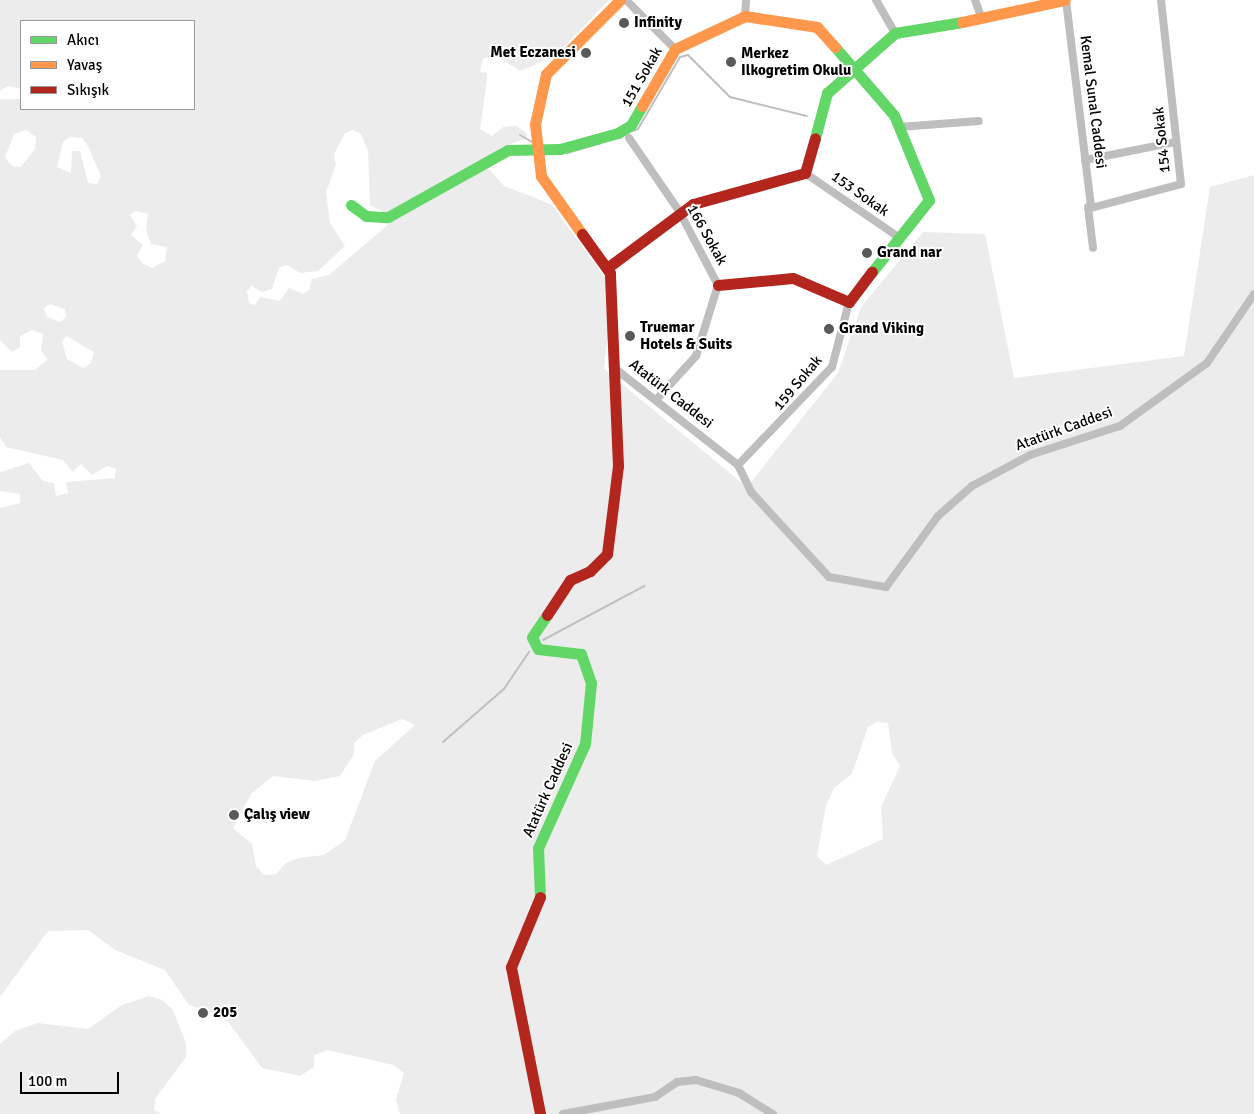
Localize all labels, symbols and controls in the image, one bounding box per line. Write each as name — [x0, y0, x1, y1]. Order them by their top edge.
place label: Infinity — [634, 14, 682, 32]
marker: Infinity — [618, 17, 630, 29]
legend — [20, 20, 195, 110]
text: Akıcı — [67, 31, 99, 49]
street label: Kemal Sunal Caddesi — [1076, 34, 1110, 170]
place label: Met Eczanesi — [490, 44, 576, 62]
street label: 151 Sokak — [618, 44, 666, 110]
place label: Merkez Ilkogretim Okulu — [741, 44, 851, 79]
marker: Met Eczanesi — [580, 47, 592, 59]
text: Yavaş — [67, 56, 102, 74]
marker: Merkez Ilkogretim Okulu — [725, 56, 737, 68]
text: Sıkışık — [67, 81, 109, 99]
street label: 154 Sokak — [1150, 106, 1174, 174]
street label: 153 Sokak — [828, 168, 892, 220]
street label: 166 Sokak — [683, 202, 731, 268]
place label: Grand nar — [877, 244, 942, 262]
marker: Grand nar — [861, 247, 873, 259]
place label: Truemar Hotels & Suits — [640, 318, 732, 353]
place label: Grand Viking — [839, 320, 924, 338]
marker: Grand Viking — [823, 323, 835, 335]
marker: Truemar Hotels & Suits — [624, 330, 636, 342]
street label: 159 Sokak — [770, 352, 826, 414]
street label: Atatürk Caddesi — [625, 356, 717, 432]
street label: Atatürk Caddesi — [1013, 403, 1115, 455]
street label: Atatürk Caddesi — [519, 740, 577, 840]
place label: Çalış view — [244, 806, 310, 824]
marker: Çalış view — [228, 809, 240, 821]
place label: 205 — [213, 1004, 237, 1022]
marker: 205 — [197, 1007, 209, 1019]
scale bar — [22, 1062, 121, 1094]
text: 100 m — [28, 1072, 68, 1090]

